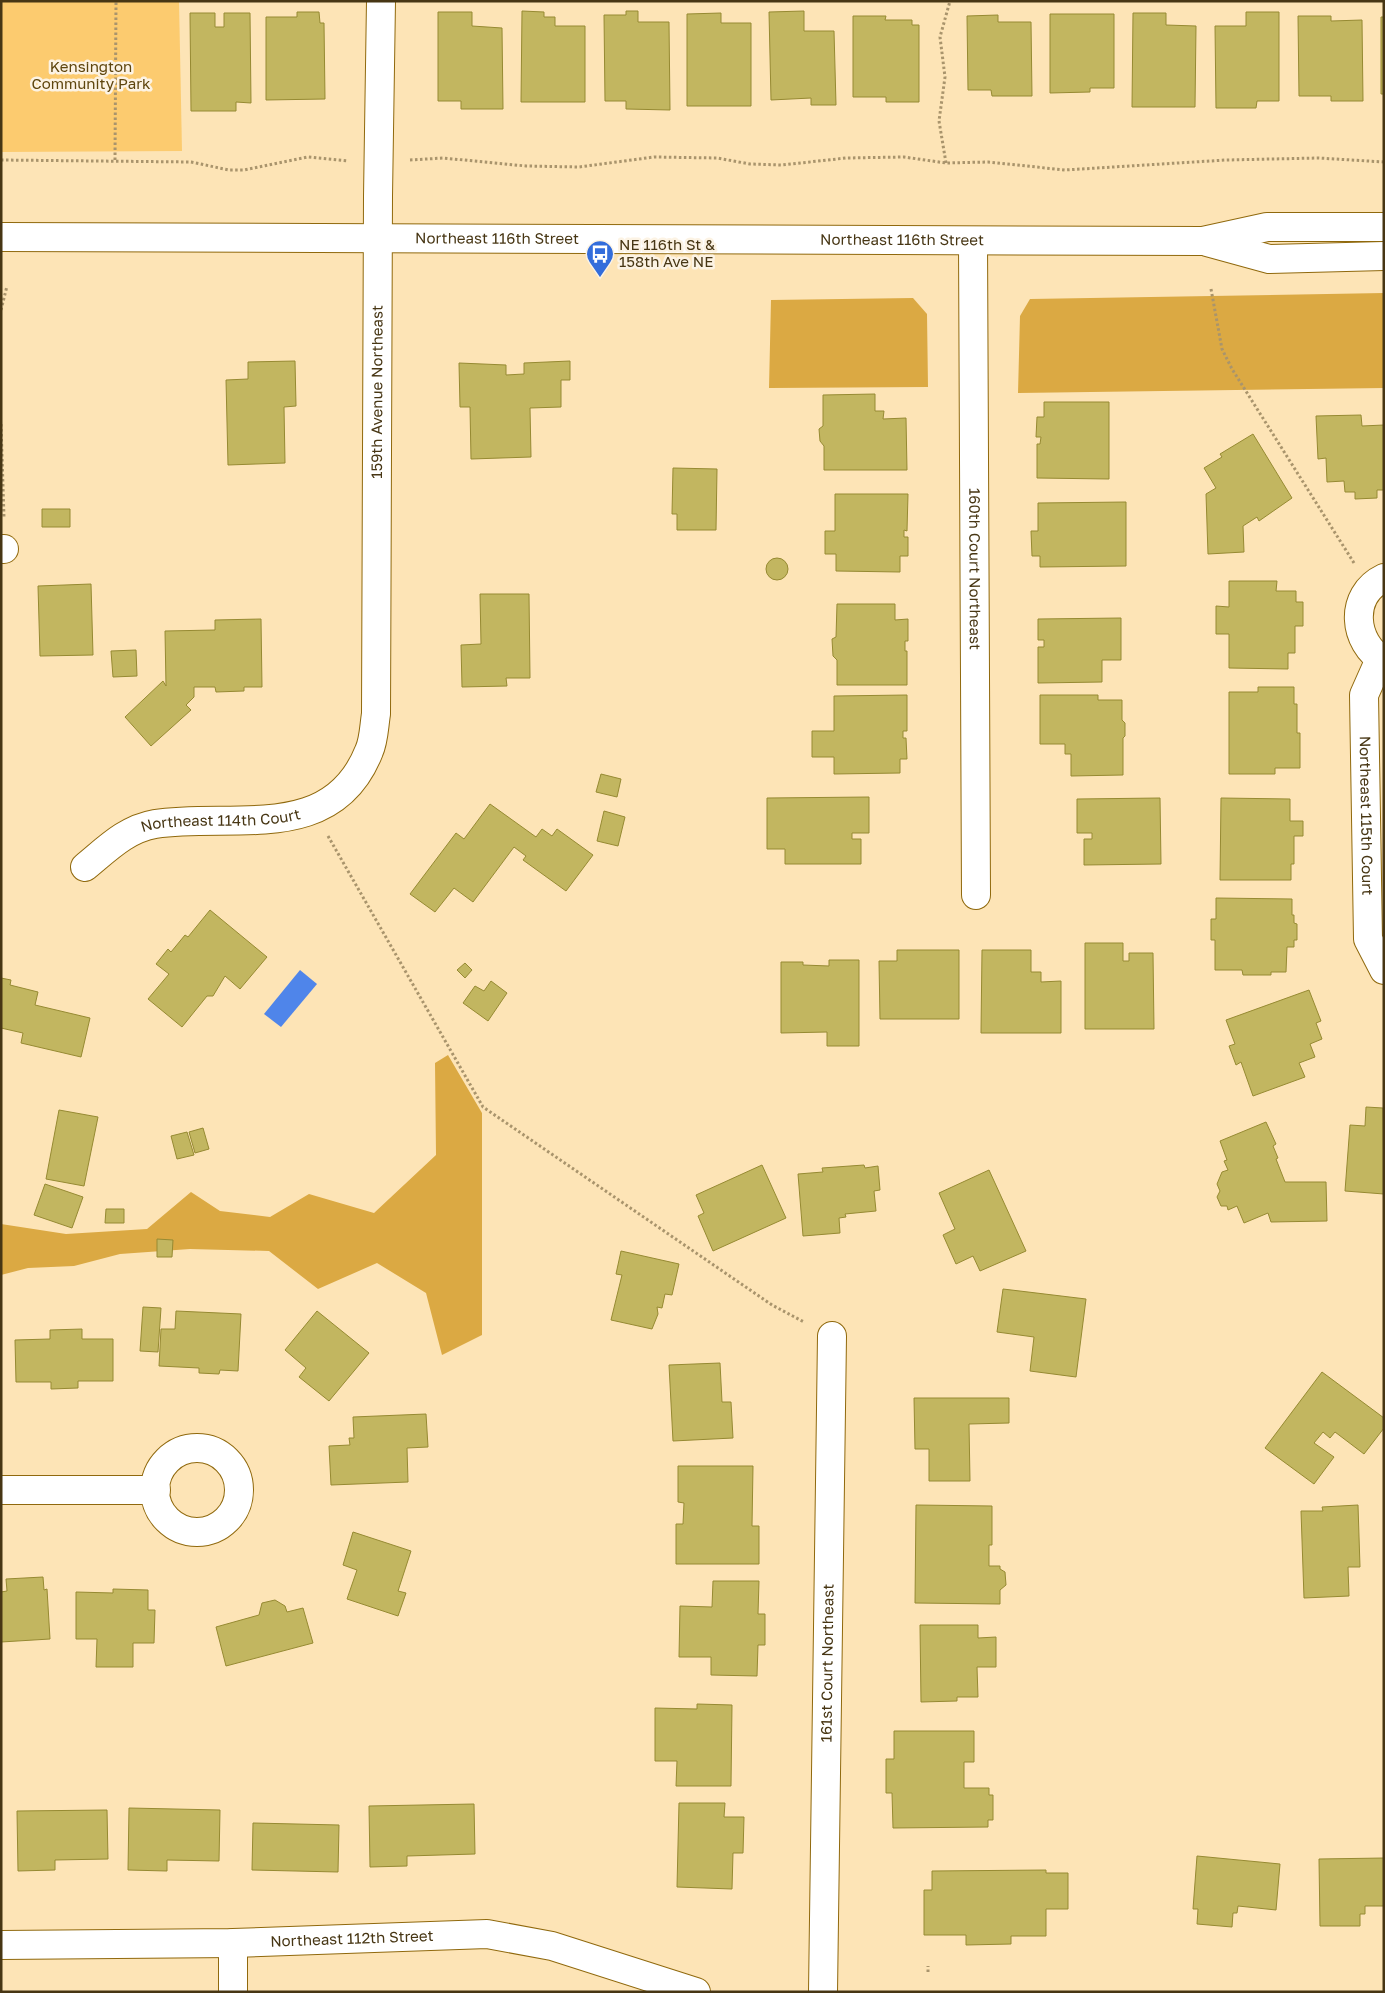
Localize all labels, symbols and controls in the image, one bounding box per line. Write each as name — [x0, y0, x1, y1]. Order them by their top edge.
park label: Kensington Community Park — [32, 57, 151, 92]
street label: Northeast 116th Street — [415, 228, 579, 247]
street label: Northeast 116th Street — [820, 230, 984, 248]
place label: NE 116th St & 158th Ave NE — [619, 235, 715, 270]
bus stop icon: NE 116th St & 158th Ave NE — [585, 239, 615, 278]
street label: 159th Avenue Northeast — [367, 305, 386, 479]
street label: 160th Court Northeast — [966, 488, 985, 650]
street label: Northeast 115th Court — [1357, 736, 1377, 895]
street label: Northeast 114th Court — [138, 804, 302, 835]
street label: 161st Court Northeast — [816, 1584, 837, 1742]
street label: Northeast 112th Street — [270, 1926, 434, 1950]

